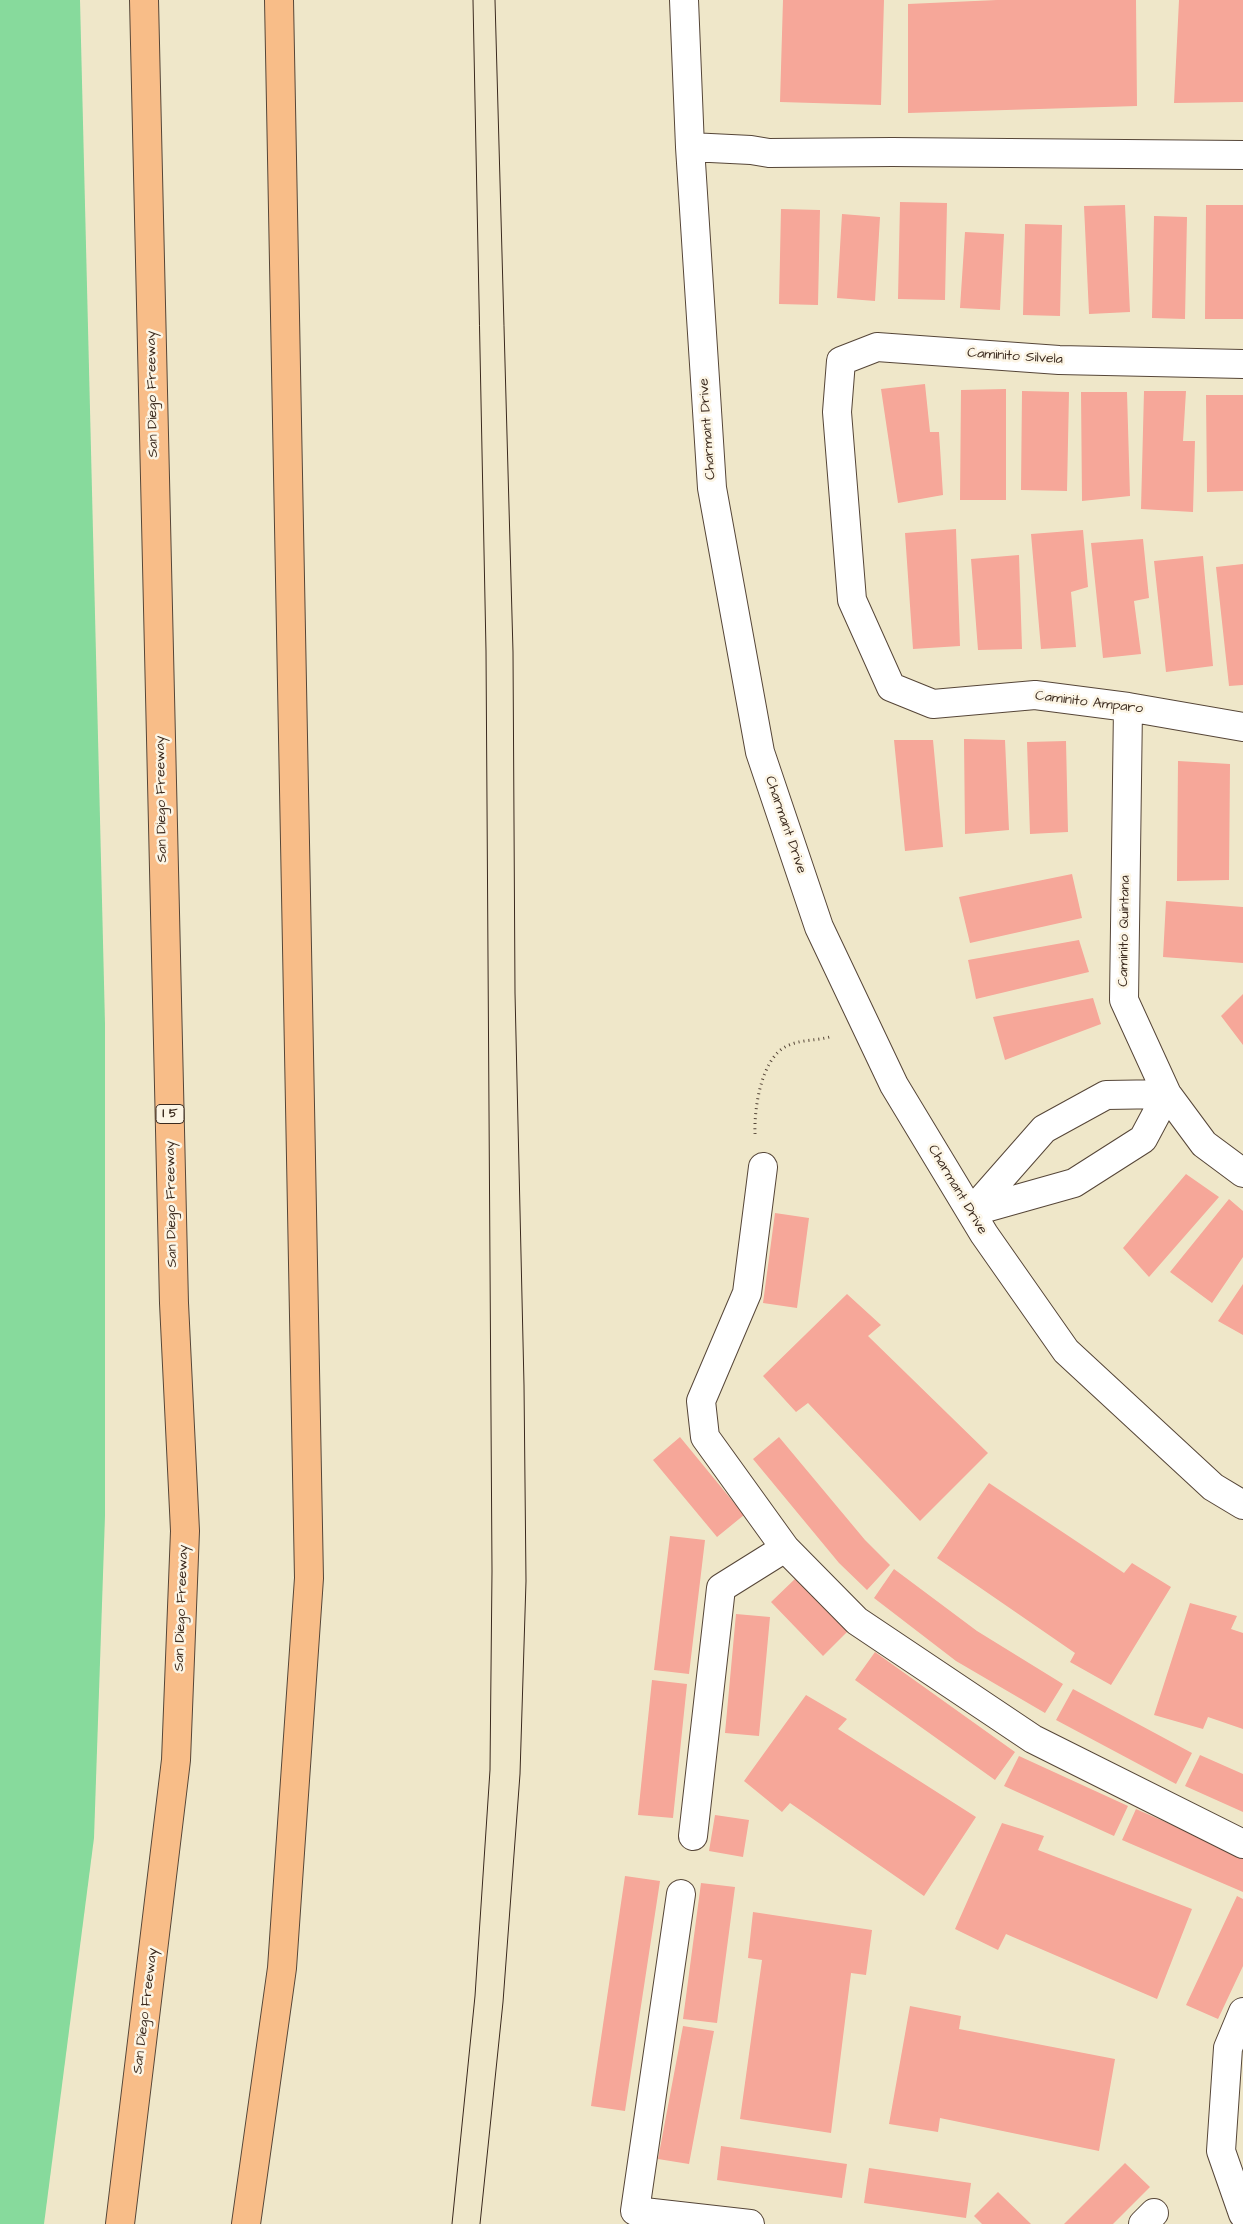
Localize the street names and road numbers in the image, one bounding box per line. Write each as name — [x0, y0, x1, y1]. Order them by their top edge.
street label: San Diego Freeway — [143, 330, 163, 458]
street label: Caminito Silvela — [967, 345, 1063, 369]
street label: Charmant Drive — [696, 378, 720, 480]
street label: Caminito Amparo — [1034, 688, 1144, 718]
street label: San Diego Freeway — [152, 735, 172, 863]
street label: Charmant Drive — [760, 774, 810, 876]
street label: Caminito Quintana — [1116, 875, 1134, 987]
road number: I 5 — [156, 1104, 184, 1124]
street label: San Diego Freeway — [162, 1140, 182, 1268]
street label: Charmant Drive — [924, 1142, 990, 1238]
street label: San Diego Freeway — [171, 1544, 193, 1672]
street label: San Diego Freeway — [130, 1947, 162, 2075]

